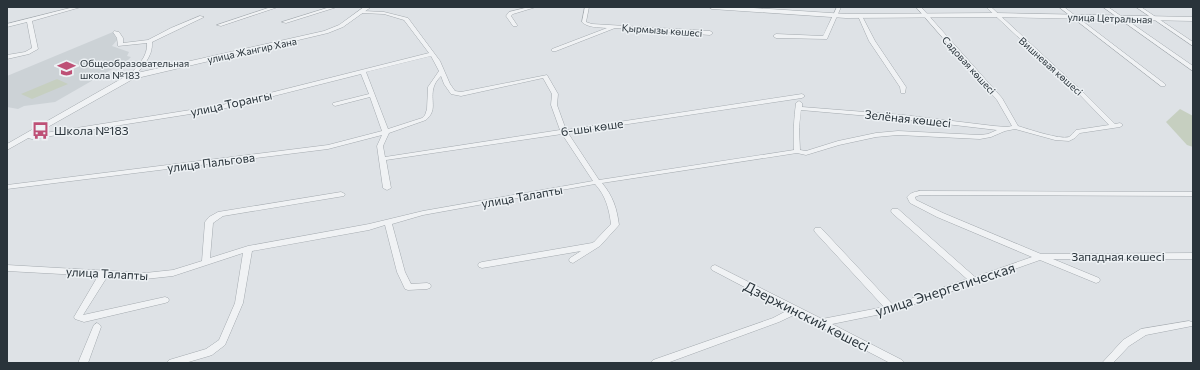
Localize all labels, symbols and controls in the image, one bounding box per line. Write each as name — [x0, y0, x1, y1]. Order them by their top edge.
street label: улица Цетральная — [1067, 11, 1153, 25]
street label: Қырмызы көшесі — [621, 21, 703, 39]
street label: Садовая көшесі — [940, 34, 998, 96]
street label: Вишневая көшесі — [1017, 34, 1085, 98]
street label: улица Жангир Хана — [206, 35, 298, 65]
place label: Общеобразовательная школа №183 — [80, 57, 189, 81]
school or university icon: Общеобразовательная школа №183 — [57, 59, 77, 79]
street label: улица Торангы — [189, 88, 273, 118]
street label: Зелёная көшесі — [864, 107, 952, 129]
street label: 6-шы көше — [560, 116, 624, 138]
bus stop icon: Школа №183 — [31, 120, 51, 140]
place label: Школа №183 — [54, 123, 129, 137]
street label: улица Пальгова — [166, 150, 256, 174]
street label: улица Талапты — [480, 182, 564, 210]
street label: Западная көшесі — [1071, 249, 1165, 263]
street label: улица Энергетическая — [873, 258, 1017, 320]
street label: улица Талапты — [66, 264, 148, 282]
street label: Дзержинский көшесі — [742, 277, 872, 355]

